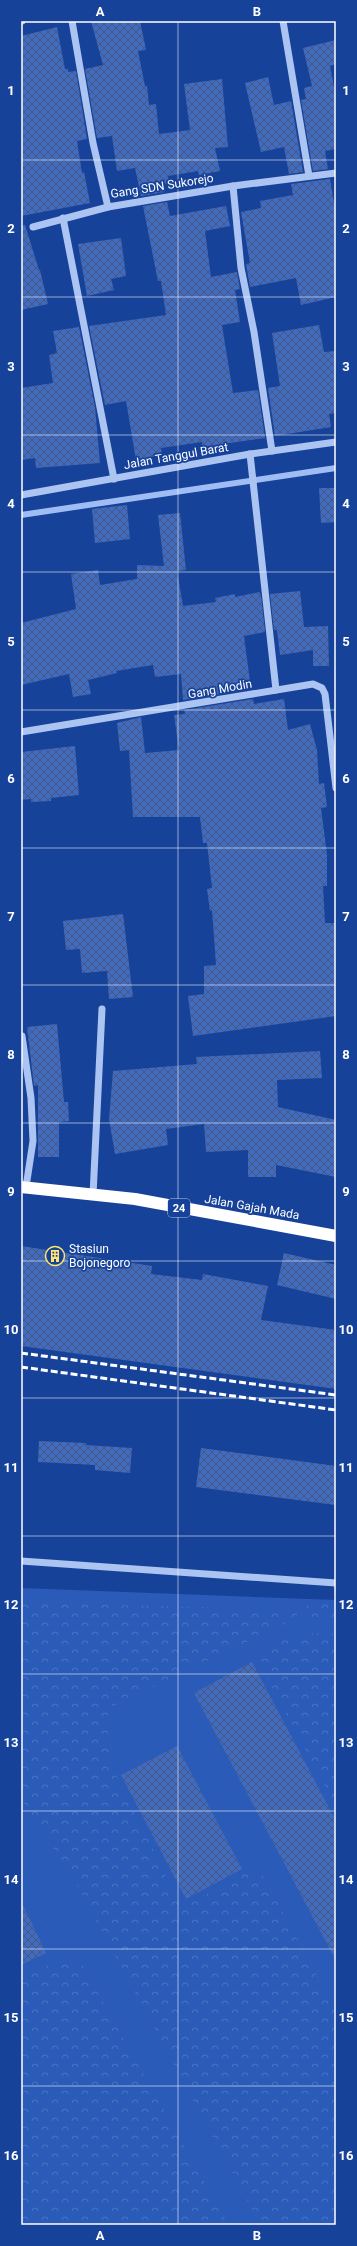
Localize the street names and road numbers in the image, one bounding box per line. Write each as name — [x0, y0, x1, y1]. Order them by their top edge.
street label: Gang SDN Sukorejo — [109, 171, 215, 201]
street label: Jalan Tanggul Barat — [123, 440, 229, 472]
street label: Gang Modin — [187, 676, 253, 702]
street label: Jalan Gajah Mada — [203, 1192, 301, 1222]
road number: 24 — [168, 1199, 190, 1217]

